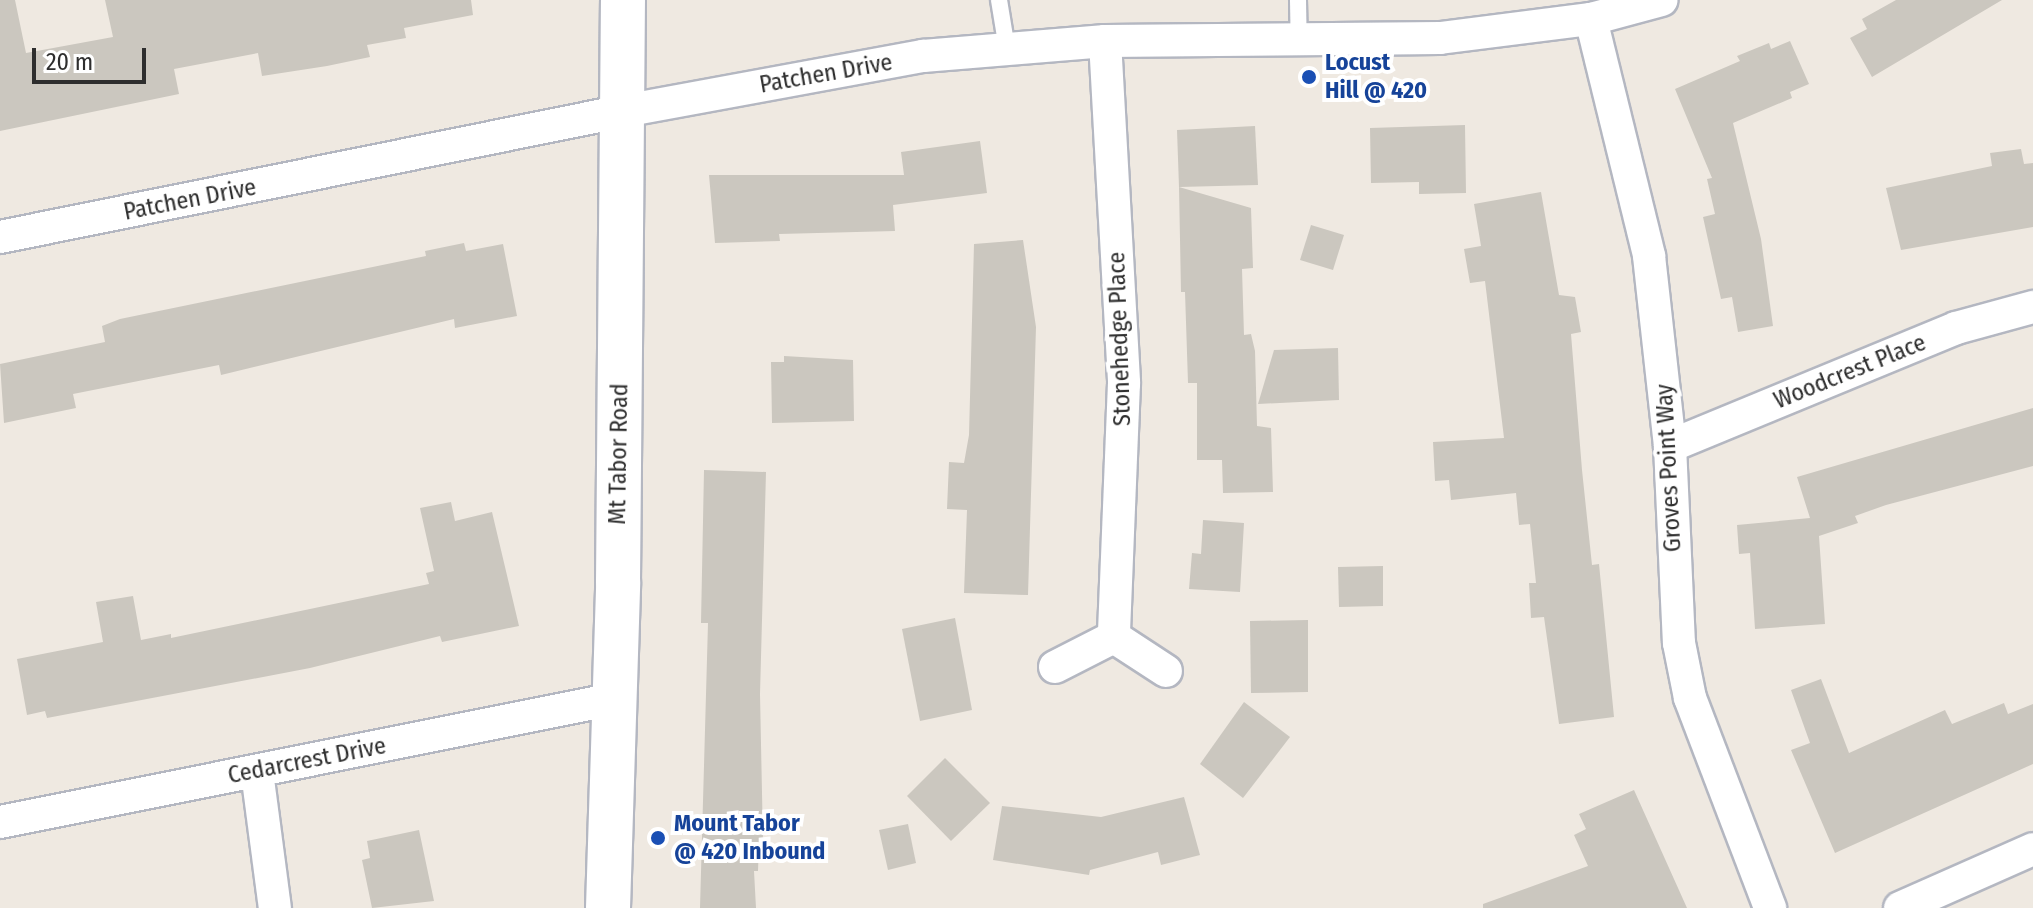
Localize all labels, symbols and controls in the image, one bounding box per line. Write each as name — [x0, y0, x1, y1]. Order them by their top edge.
scale bar — [36, 32, 150, 82]
text: 20 m — [46, 48, 93, 76]
street label: Patchen Drive — [757, 48, 895, 100]
place label: Locust Hill @ 420 — [1325, 49, 1427, 105]
marker: Locust Hill @ 420 — [1300, 68, 1318, 86]
street label: Patchen Drive — [121, 173, 259, 227]
street label: Stonehedge Place — [1103, 251, 1137, 427]
street label: Woodcrest Place — [1770, 328, 1930, 416]
street label: Mt Tabor Road — [603, 383, 635, 525]
street label: Groves Point Way — [1650, 383, 1688, 553]
street label: Cedarcrest Drive — [226, 732, 388, 790]
place label: Mount Tabor @ 420 Inbound — [674, 810, 825, 866]
marker: Mount Tabor @ 420 Inbound — [649, 829, 667, 847]

